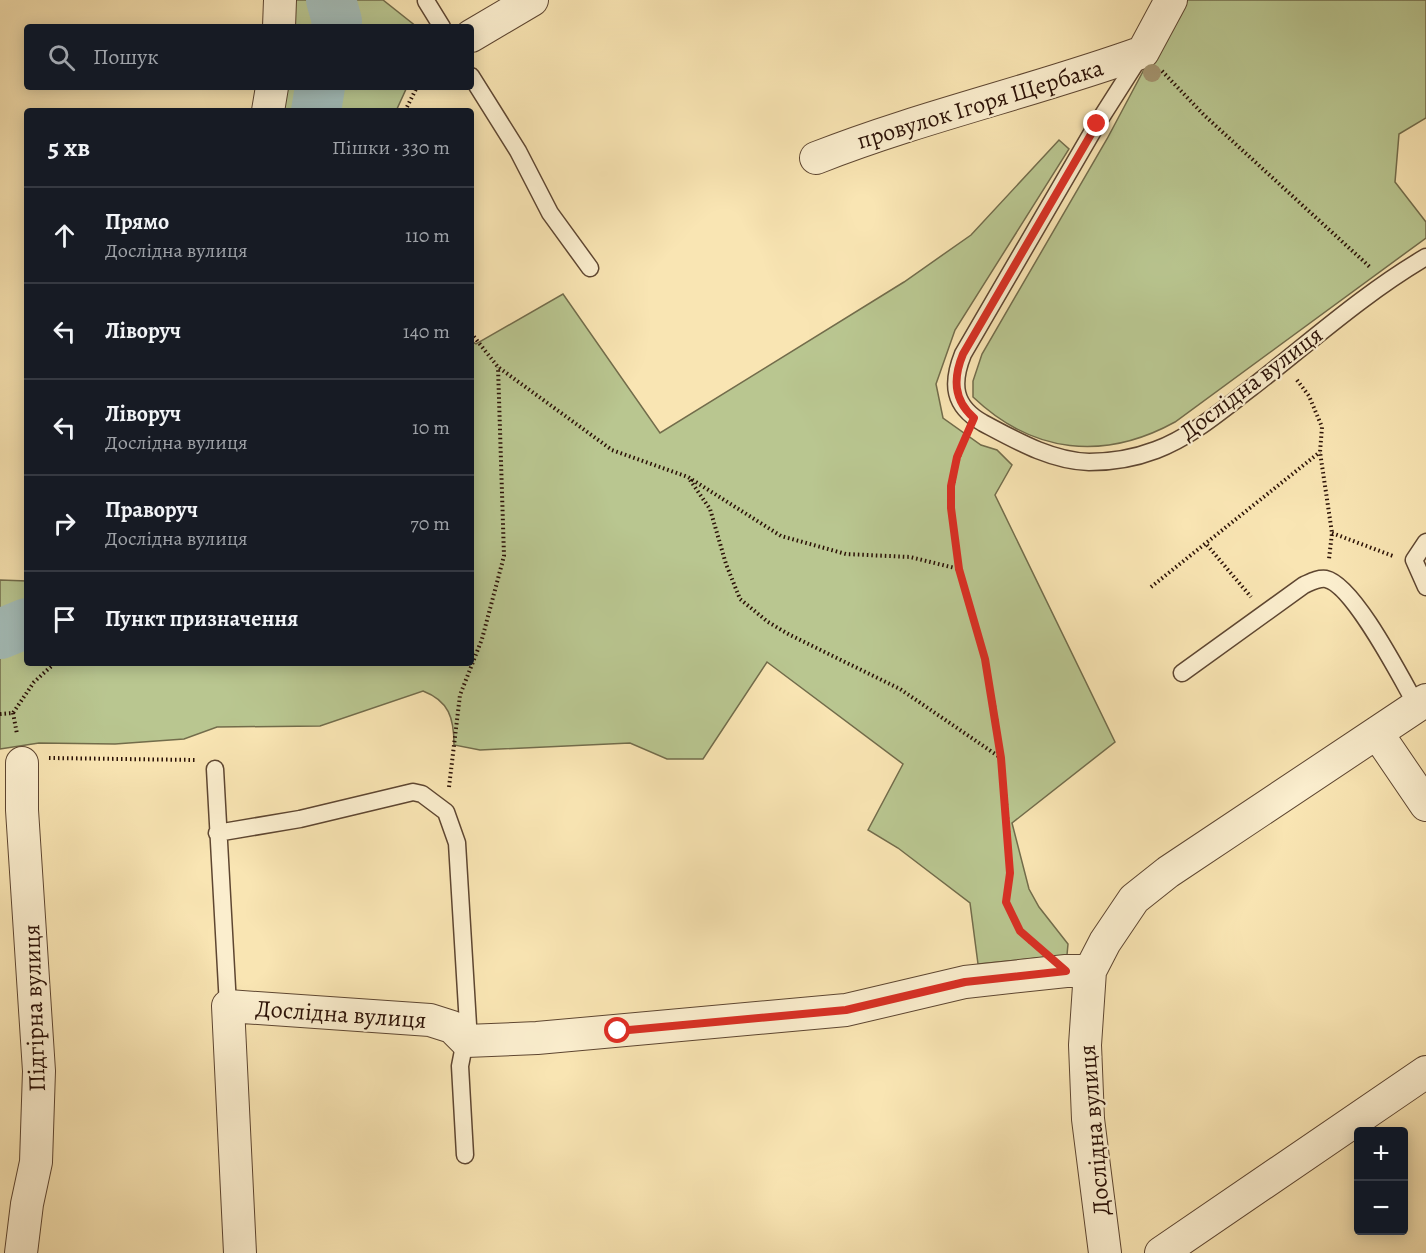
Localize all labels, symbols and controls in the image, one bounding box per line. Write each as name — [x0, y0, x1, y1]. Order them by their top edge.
search box — [24, 24, 474, 90]
icon: search — [45, 41, 78, 74]
text: Пошук — [93, 42, 159, 72]
street label: провулок Ігоря Щербака — [853, 51, 1107, 157]
route end — [1083, 110, 1109, 136]
text: 5 хв — [48, 130, 90, 165]
text: Пішки · 330 m — [332, 134, 450, 161]
text: Прямо — [105, 207, 169, 237]
icon: ahead — [48, 219, 81, 252]
text: 110 m — [405, 222, 450, 249]
text: Дослідна вулиця — [105, 237, 248, 264]
icon: left — [48, 315, 81, 348]
text: Ліворуч — [105, 316, 181, 346]
text: 140 m — [403, 318, 450, 345]
street label: Дослідна вулиця — [1173, 319, 1329, 447]
text: Ліворуч — [105, 399, 181, 429]
icon: left — [48, 411, 81, 444]
text: 10 m — [412, 414, 450, 441]
text: Дослідна вулиця — [105, 429, 248, 456]
text: Праворуч — [105, 495, 198, 525]
icon: right — [48, 507, 81, 540]
text: 70 m — [410, 510, 450, 537]
text: Дослідна вулиця — [105, 525, 248, 552]
icon: arrive — [48, 603, 81, 636]
text: Пункт призначення — [105, 604, 298, 634]
street label: Підгірна вулиця — [15, 924, 53, 1092]
street label: Дослідна вулиця — [254, 992, 428, 1036]
route start — [604, 1017, 630, 1043]
street label: Дослідна вулиця — [1071, 1043, 1117, 1217]
map controls — [1354, 1127, 1408, 1235]
button: + — [1354, 1127, 1408, 1181]
button: − — [1354, 1181, 1408, 1235]

